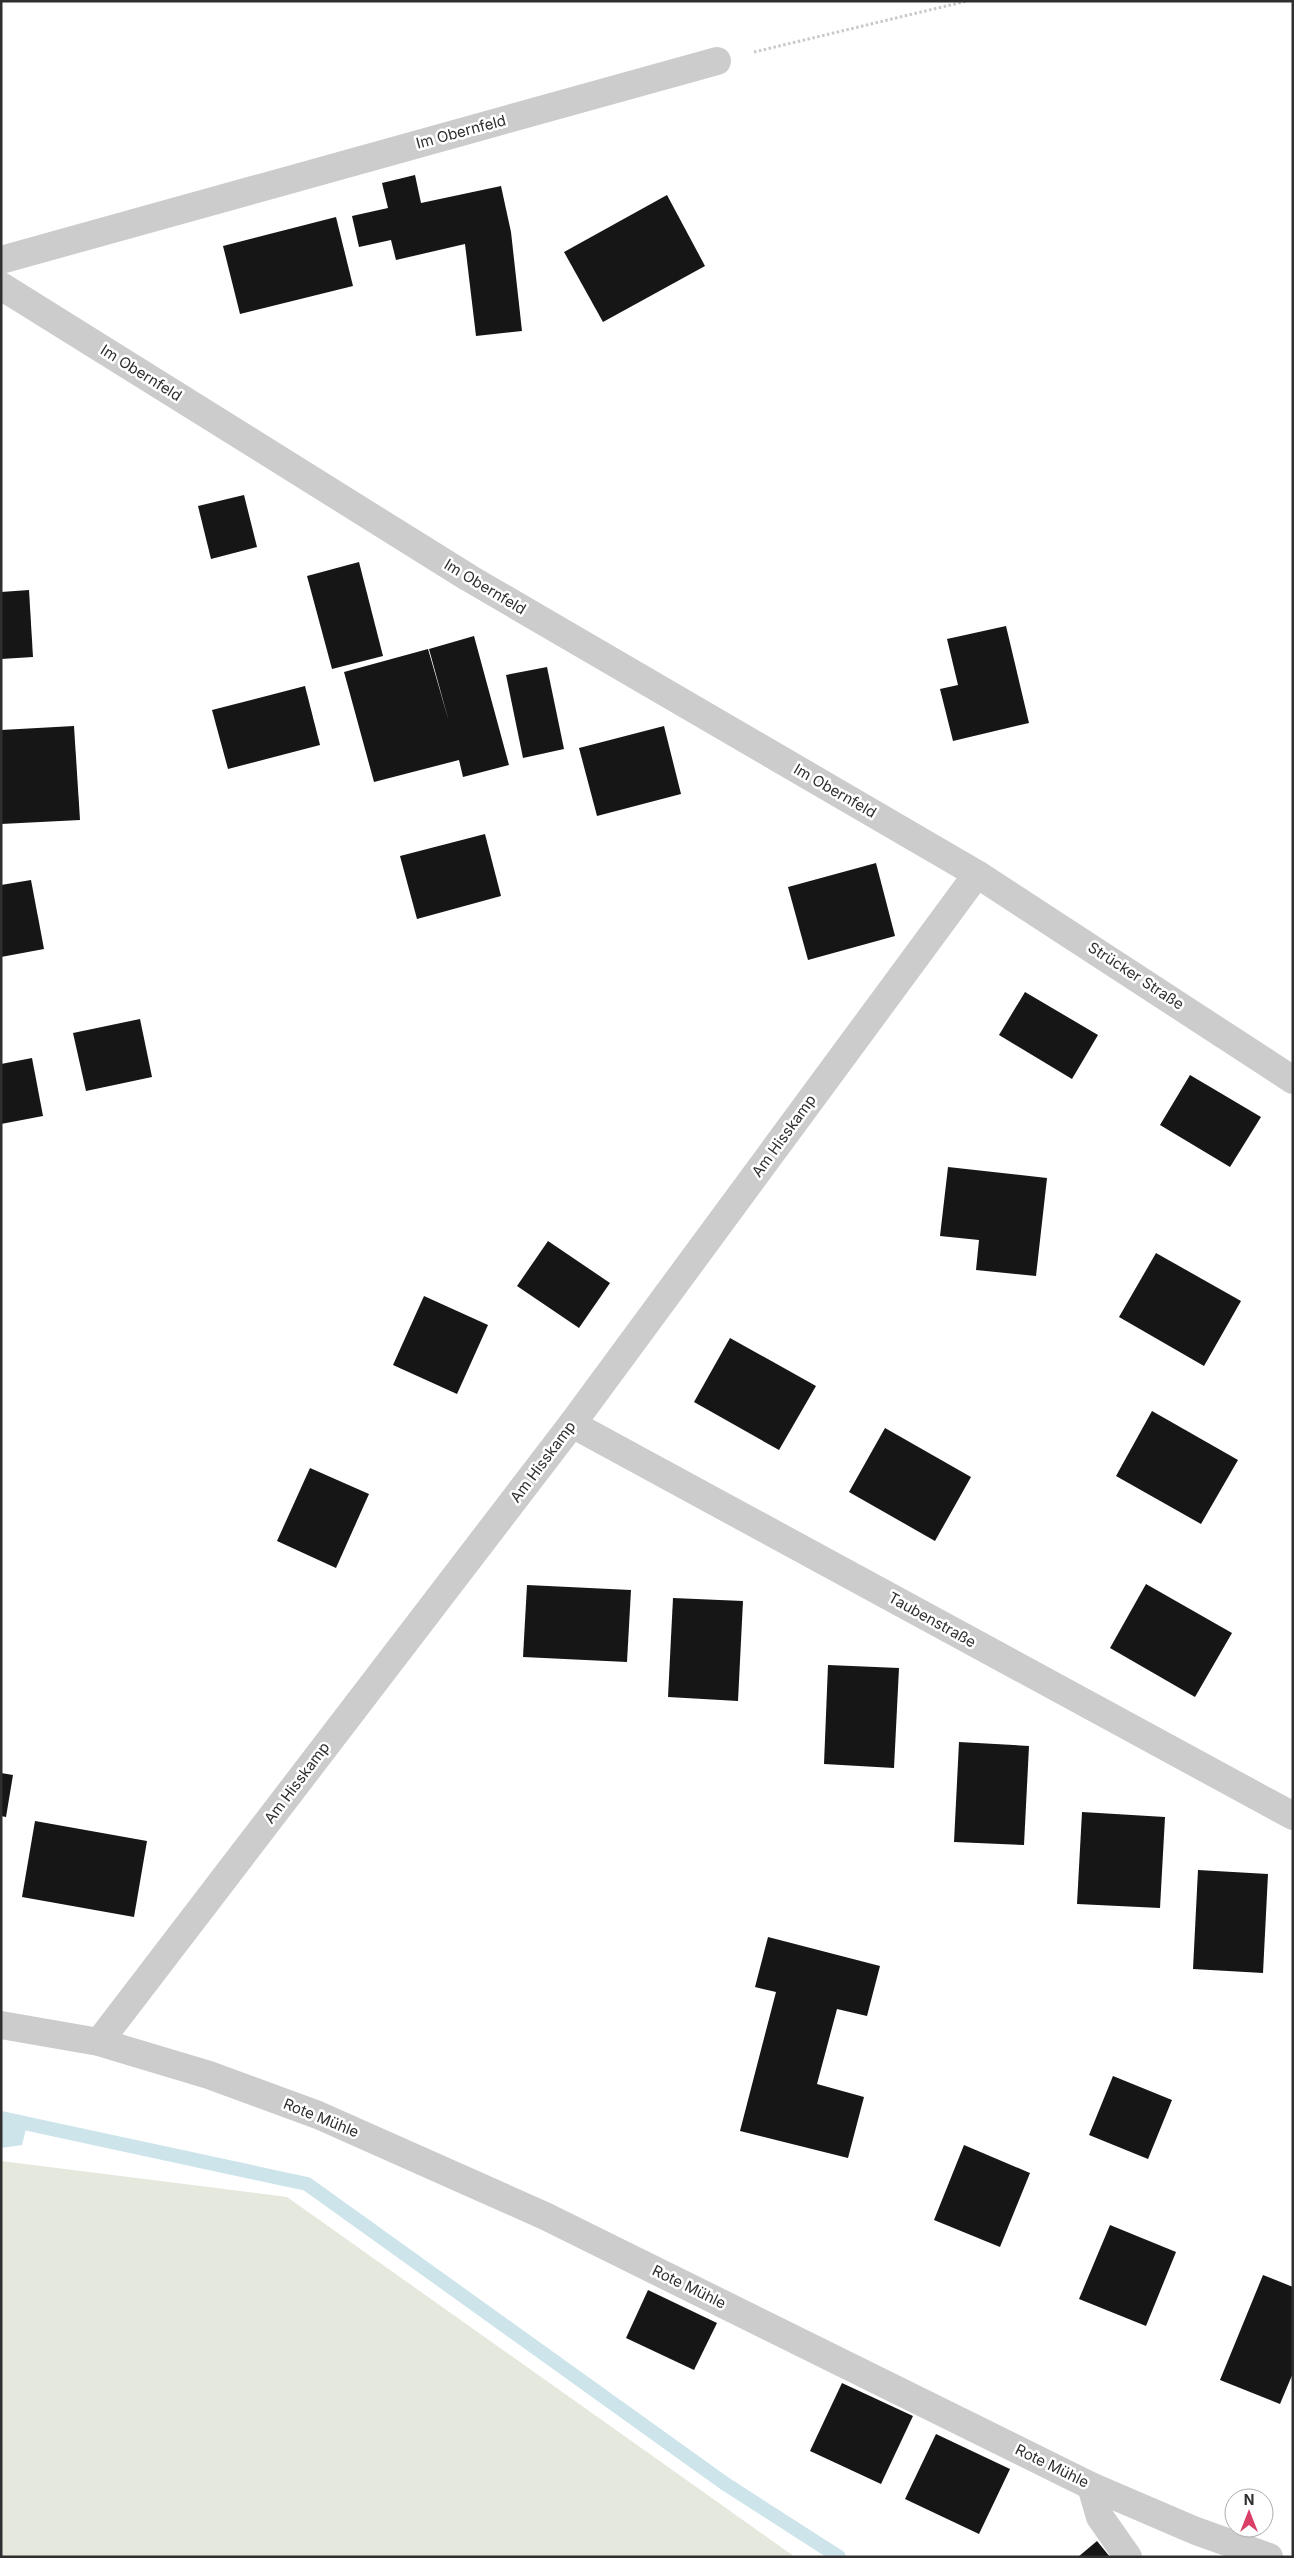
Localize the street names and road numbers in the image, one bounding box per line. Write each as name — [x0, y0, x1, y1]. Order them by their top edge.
street label: Im Obernfeld — [414, 110, 508, 153]
street label: Im Obernfeld — [97, 340, 185, 405]
street label: Im Obernfeld — [441, 555, 530, 618]
street label: Im Obernfeld — [791, 759, 880, 822]
street label: Strücker Straße — [1085, 937, 1188, 1014]
street label: Am Hisskamp — [747, 1091, 820, 1181]
street label: Am Hisskamp — [506, 1417, 579, 1506]
street label: Taubenstraße — [885, 1588, 980, 1652]
street label: Am Hisskamp — [260, 1738, 333, 1827]
street label: Rote Mühle — [281, 2094, 362, 2141]
street label: Rote Mühle — [649, 2261, 729, 2313]
street label: Rote Mühle — [1012, 2440, 1092, 2492]

